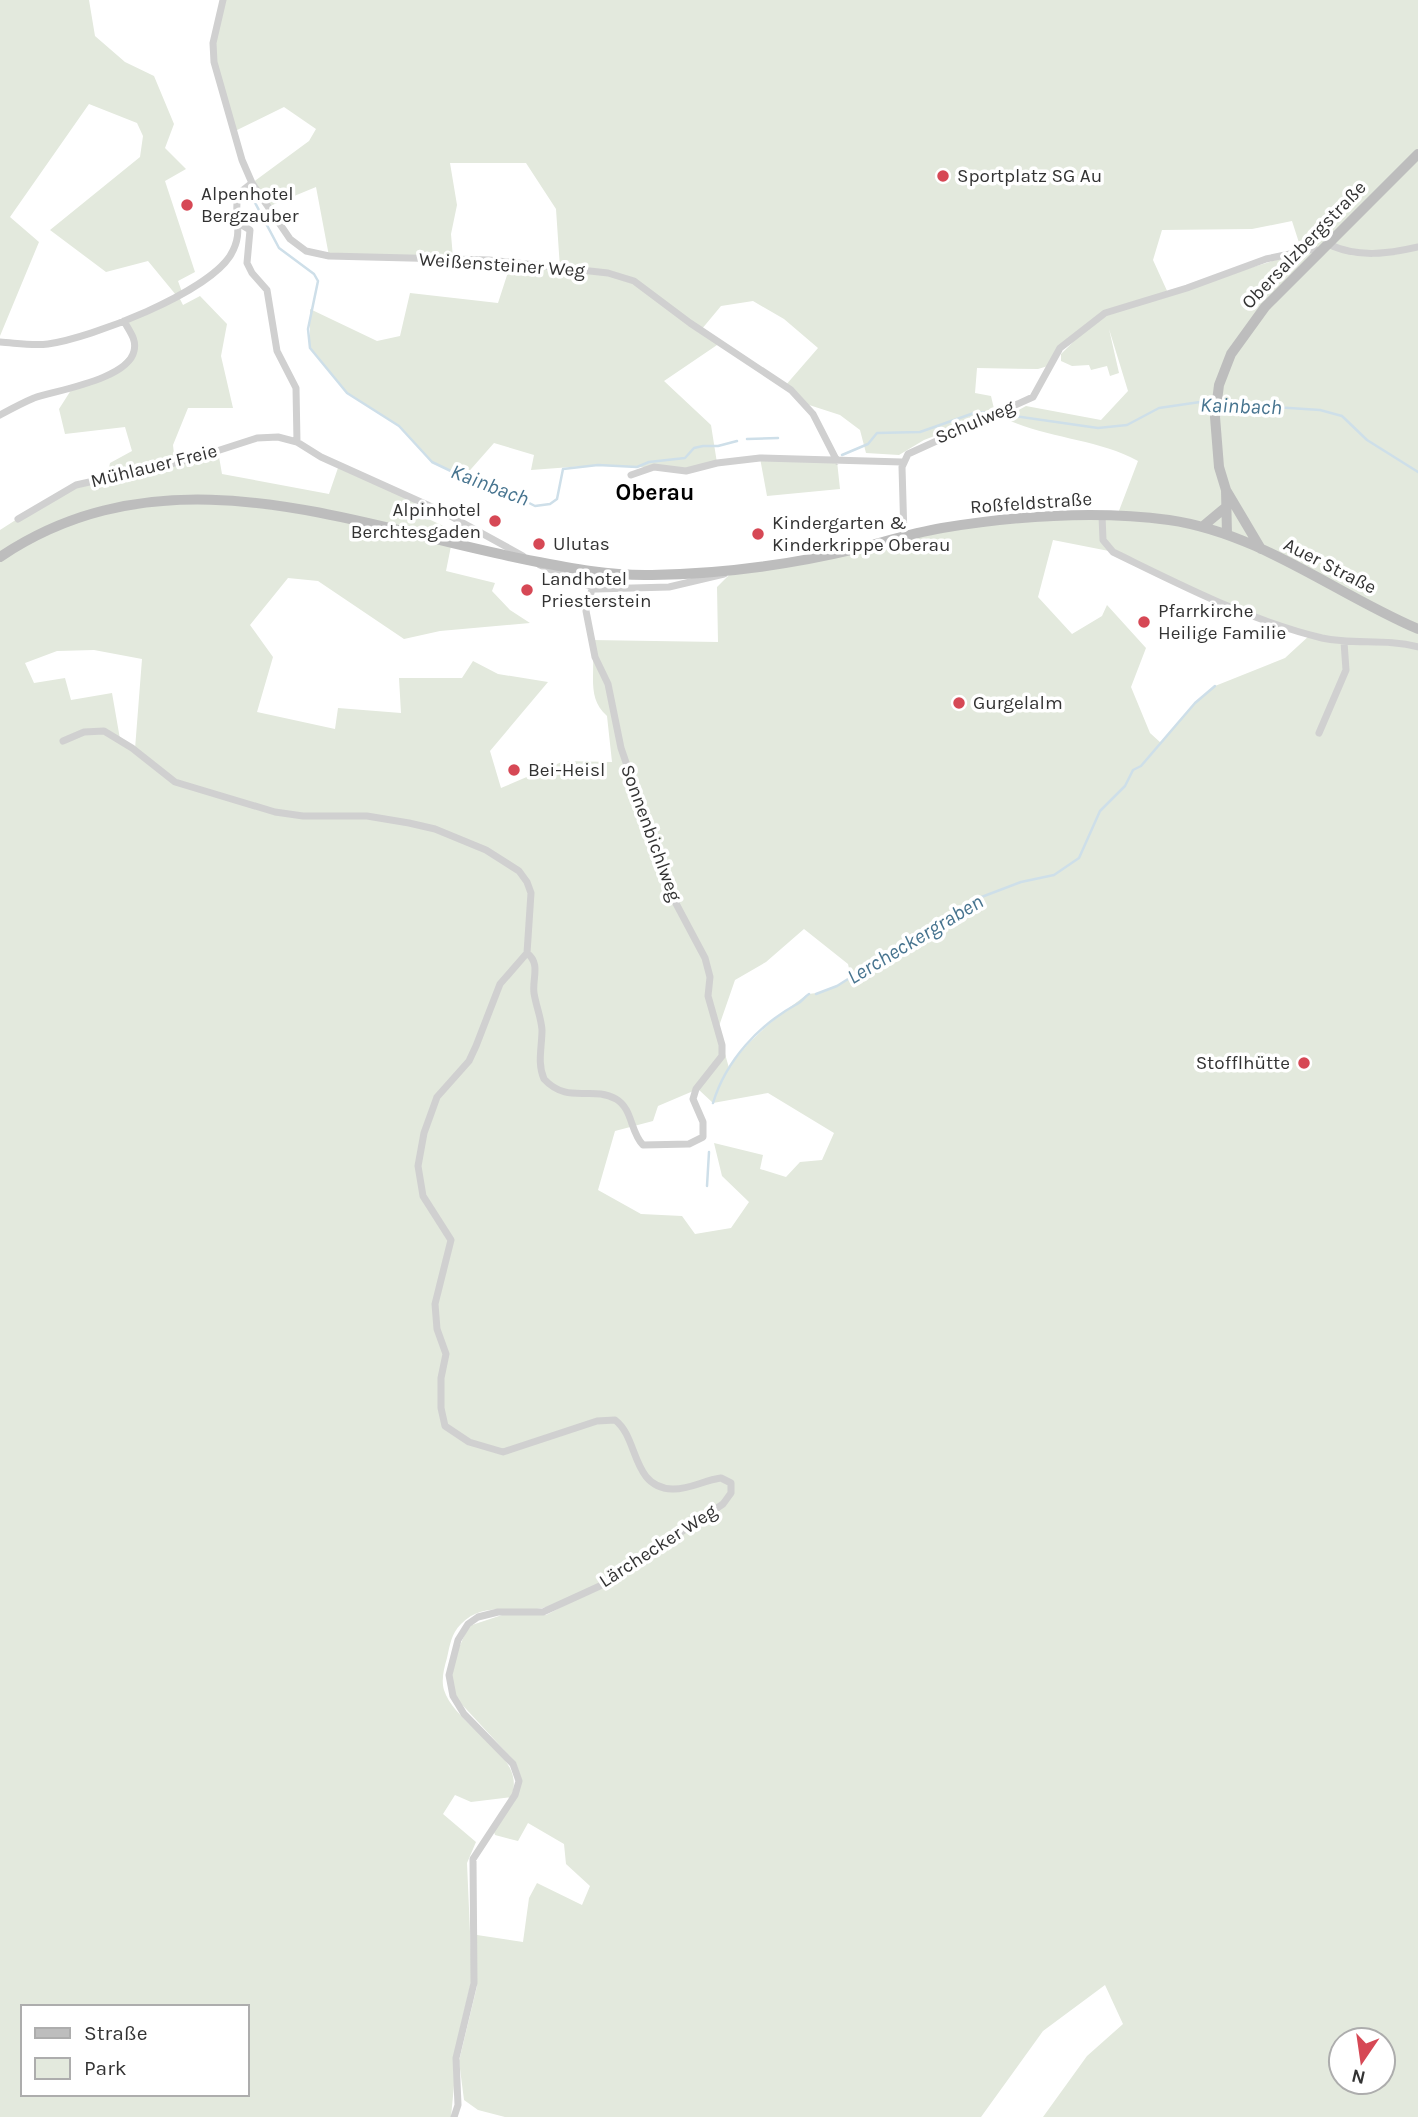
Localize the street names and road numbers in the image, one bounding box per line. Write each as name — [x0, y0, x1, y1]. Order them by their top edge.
street label: Obersalzbergstraße — [1237, 177, 1371, 313]
street label: Weißensteiner Weg — [418, 248, 586, 282]
street label: Schulweg — [932, 395, 1018, 449]
street label: Mühlauer Freie — [89, 440, 219, 492]
street label: Roßfeldstraße — [969, 488, 1093, 518]
street label: Auer Straße — [1280, 533, 1380, 599]
street label: Sonnenbichlweg — [616, 762, 686, 905]
street label: Lärchecker Weg — [595, 1500, 721, 1592]

